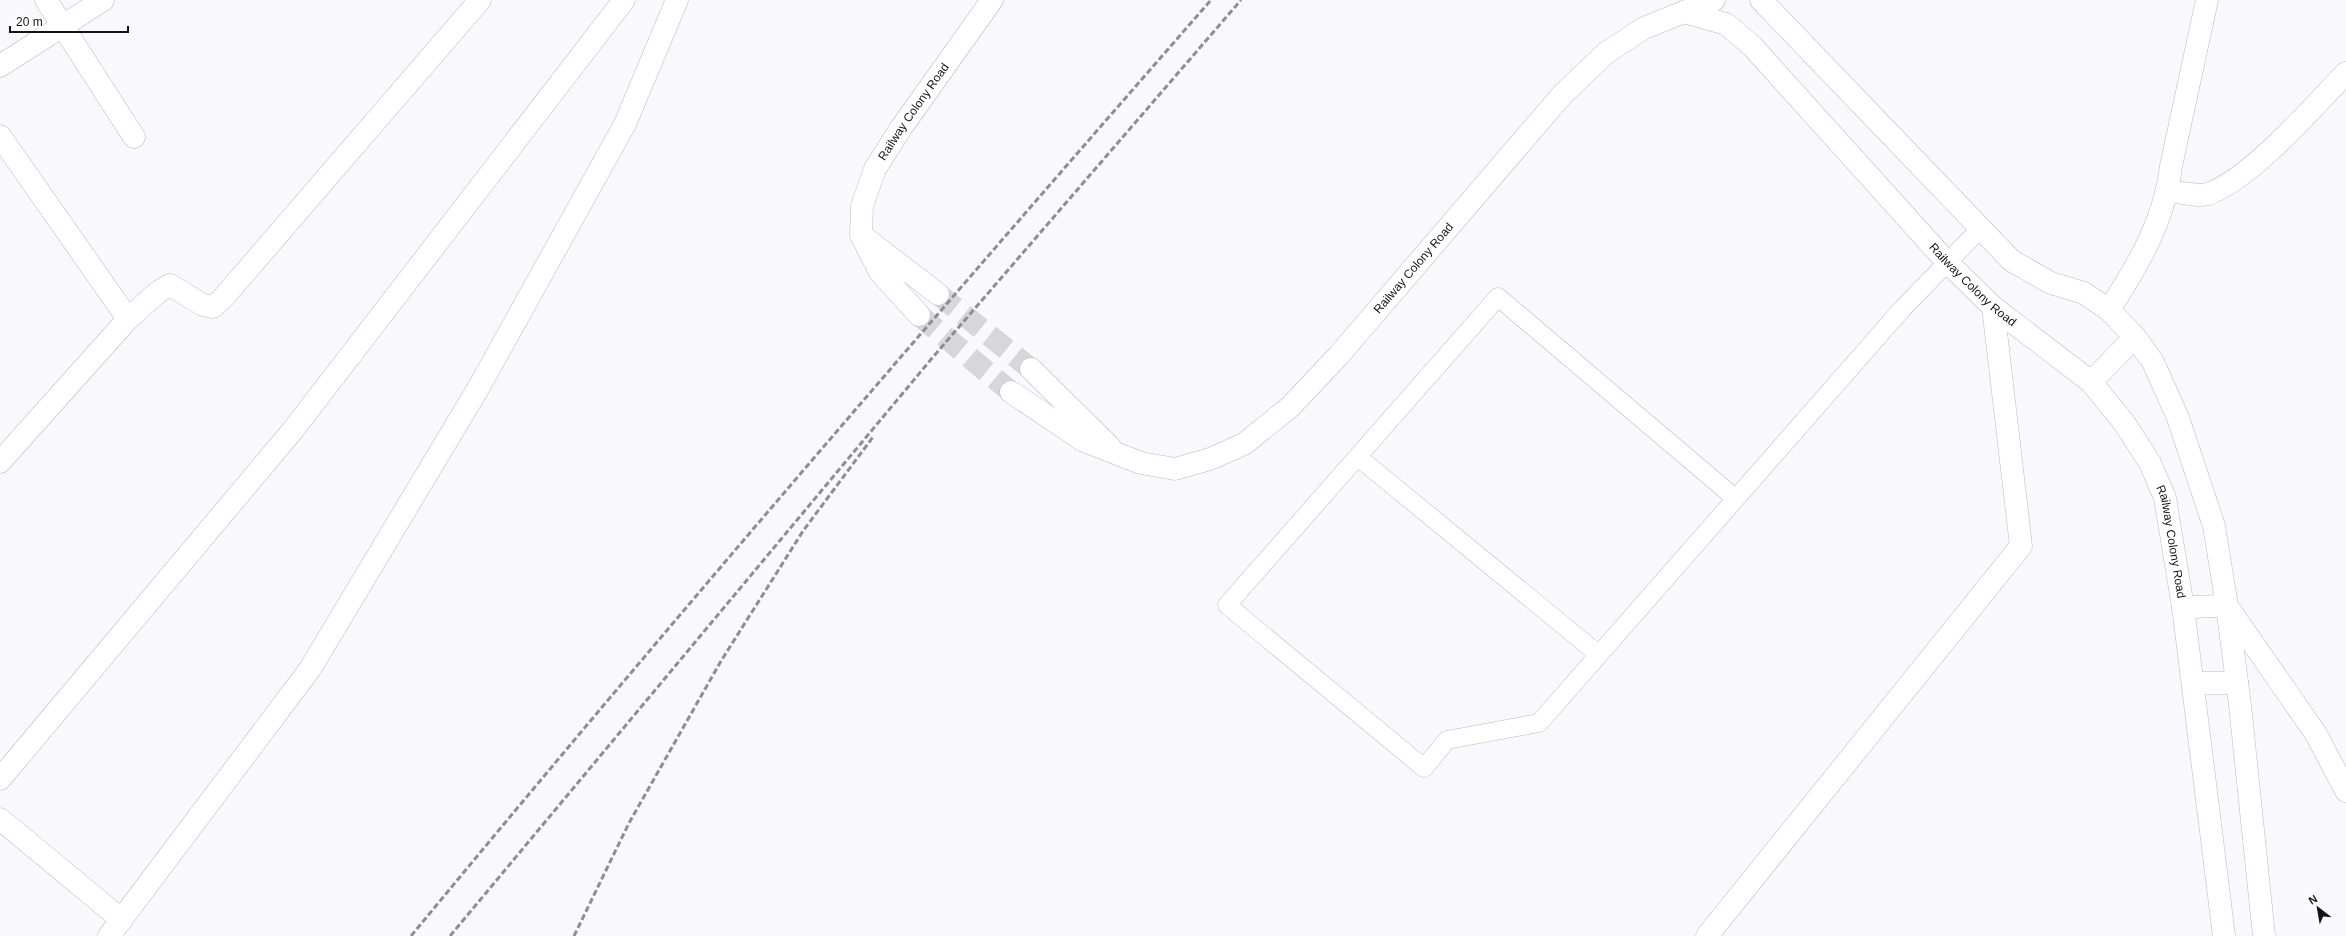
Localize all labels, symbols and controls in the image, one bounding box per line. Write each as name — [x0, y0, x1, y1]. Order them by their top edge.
scale bar — [10, 8, 128, 34]
text: 20 m — [16, 15, 43, 29]
street label: Railway Colony Road — [875, 60, 952, 163]
street label: Railway Colony Road — [1371, 220, 1456, 316]
street label: Railway Colony Road — [1926, 240, 2019, 329]
street label: Railway Colony Road — [2153, 483, 2188, 599]
north arrow — [2298, 888, 2338, 928]
text: N — [2306, 892, 2319, 907]

